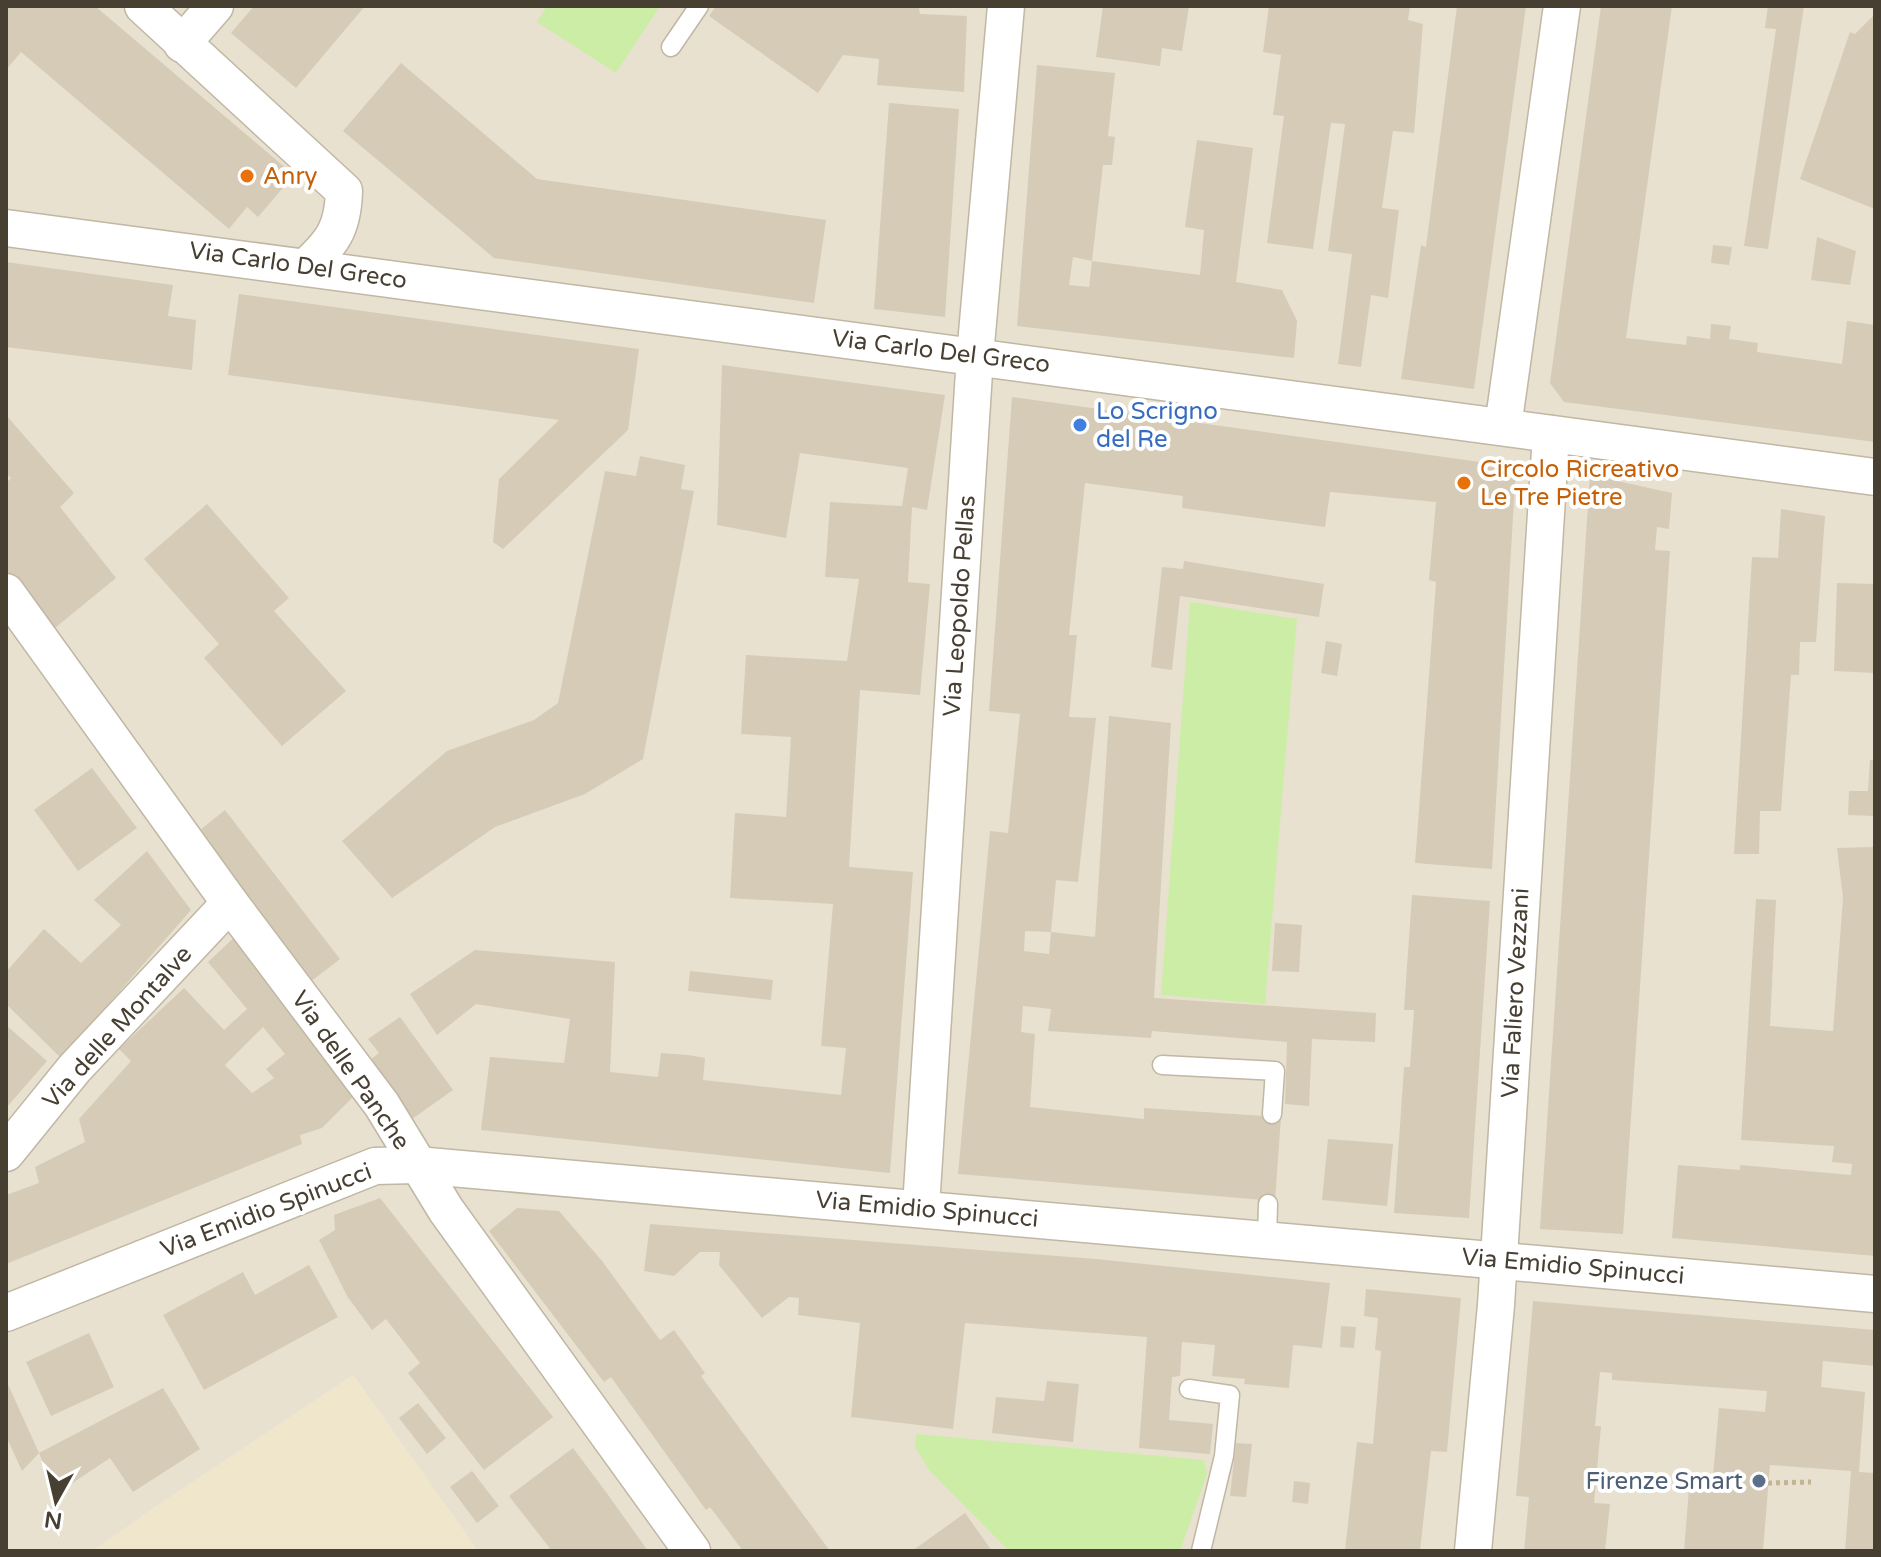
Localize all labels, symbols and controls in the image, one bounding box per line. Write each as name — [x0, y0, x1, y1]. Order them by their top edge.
place label: Anry — [263, 162, 318, 191]
marker: Anry — [238, 167, 256, 185]
street label: Via Carlo Del Greco — [187, 236, 409, 295]
street label: Via Carlo Del Greco — [830, 324, 1052, 379]
place label: Lo Scrigno del Re — [1096, 397, 1218, 454]
marker: Lo Scrigno del Re — [1071, 416, 1089, 434]
place label: Circolo Ricreativo Le Tre Pietre — [1480, 455, 1679, 512]
marker: Circolo Ricreativo Le Tre Pietre — [1455, 474, 1473, 492]
street label: Via Leopoldo Pellas — [937, 494, 982, 718]
street label: Via Faliero Vezzani — [1496, 887, 1535, 1099]
street label: Via delle Montalve — [37, 940, 198, 1115]
street label: Via delle Panche — [285, 985, 416, 1155]
street label: Via Emidio Spinucci — [157, 1157, 376, 1264]
street label: Via Emidio Spinucci — [814, 1185, 1040, 1234]
street label: Via Emidio Spinucci — [1460, 1242, 1686, 1291]
north arrow — [16, 1461, 96, 1541]
place label: Firenze Smart — [1585, 1467, 1743, 1496]
marker: Firenze Smart — [1750, 1472, 1768, 1490]
text: N — [43, 1506, 64, 1534]

